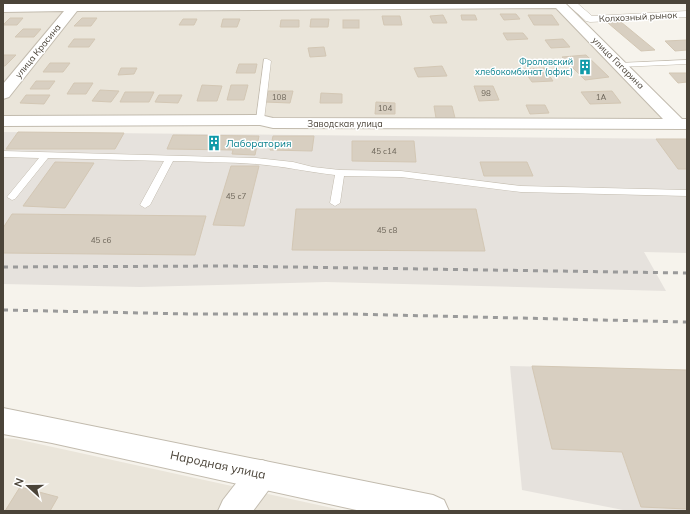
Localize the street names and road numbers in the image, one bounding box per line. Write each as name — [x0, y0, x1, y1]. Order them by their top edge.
street label: Колхозный рынок — [599, 9, 678, 24]
street label: улица Красина — [12, 21, 64, 81]
street label: улица Гагарина — [589, 34, 647, 92]
street label: Заводская улица — [307, 118, 383, 130]
street label: Народная улица — [169, 447, 267, 482]

